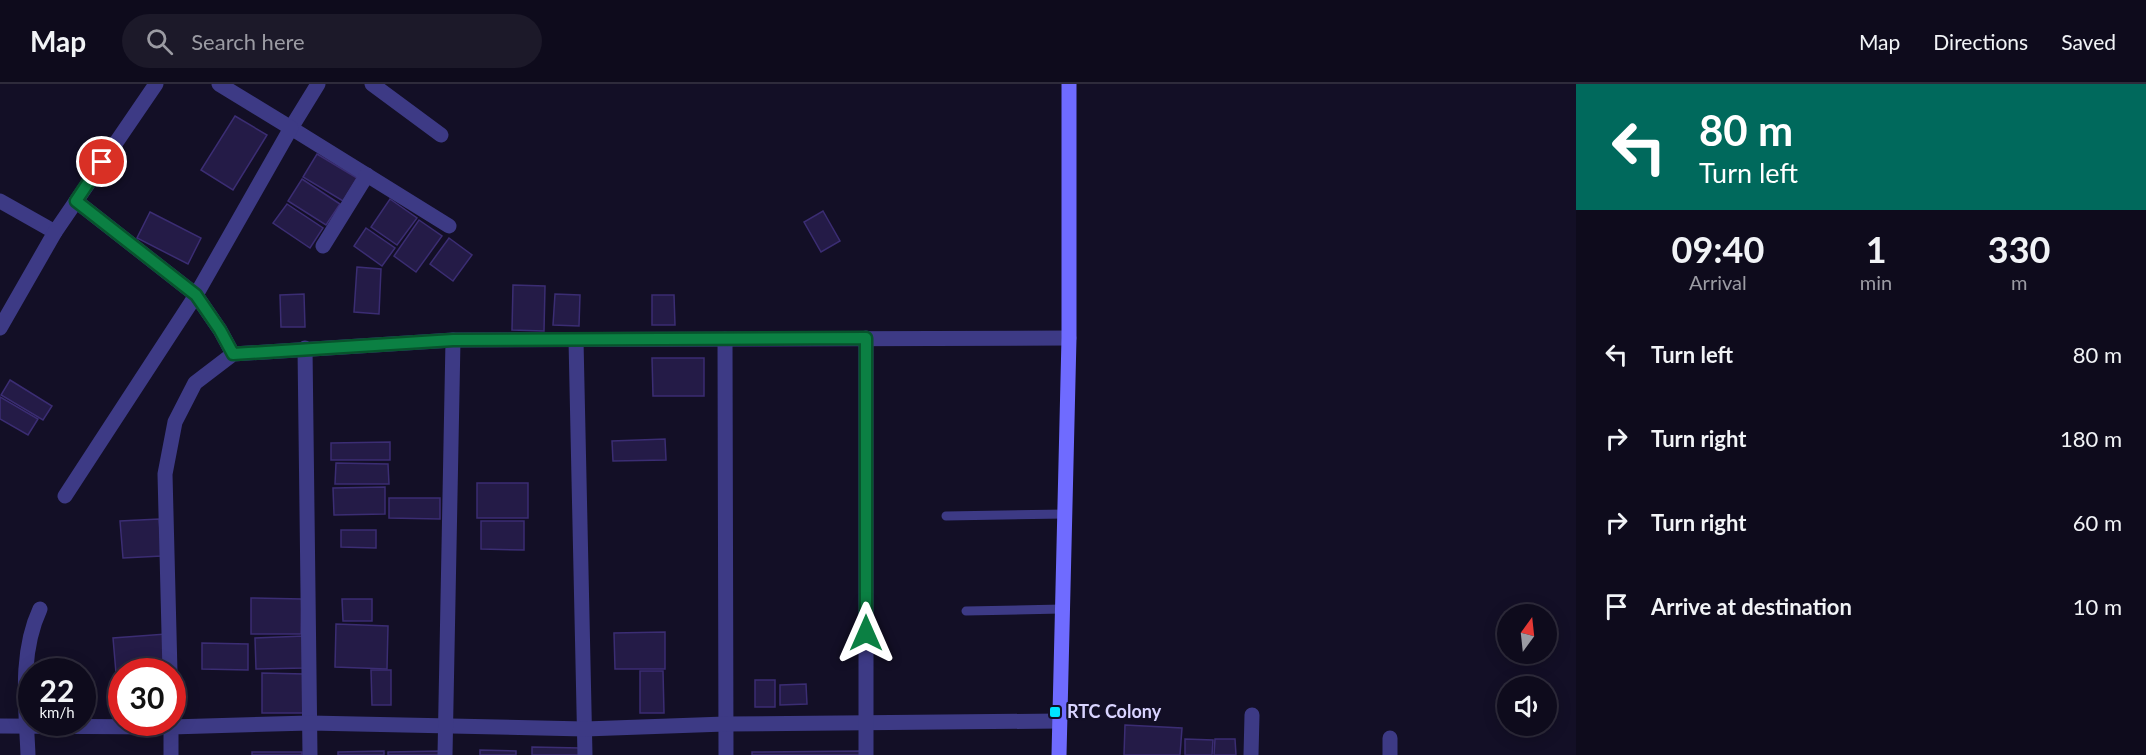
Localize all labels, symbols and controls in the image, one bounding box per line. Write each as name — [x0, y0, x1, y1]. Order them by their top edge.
search box — [122, 14, 542, 68]
text: Map — [30, 24, 86, 58]
icon: search — [143, 25, 176, 58]
text: Search here — [191, 28, 305, 55]
text: Map — [1859, 29, 1900, 54]
text: Directions — [1933, 29, 2028, 54]
text: Saved — [2061, 29, 2116, 54]
text: 80 m — [1699, 105, 1793, 155]
icon: left — [1600, 108, 1678, 186]
pin — [76, 136, 127, 187]
icon: arrive — [85, 145, 118, 178]
text: Turn left — [1699, 156, 1798, 189]
text: 09:40 — [1672, 227, 1764, 271]
text: 1 — [1866, 227, 1887, 271]
text: 330 — [1988, 227, 2050, 271]
text: Arrival — [1689, 270, 1747, 294]
text: min — [1860, 270, 1892, 294]
text: m — [2011, 270, 2027, 294]
icon: left — [1600, 338, 1633, 371]
text: Turn left — [1651, 341, 1733, 368]
text: 80 m — [2073, 341, 2122, 368]
icon: right — [1600, 422, 1633, 455]
text: Turn right — [1651, 425, 1746, 452]
text: 180 m — [2060, 425, 2122, 452]
icon: right — [1600, 506, 1633, 539]
text: Turn right — [1651, 509, 1746, 536]
text: 60 m — [2073, 509, 2122, 536]
icon: arrive — [1600, 590, 1633, 623]
text: Arrive at destination — [1651, 593, 1852, 620]
text: 10 m — [2073, 593, 2122, 620]
position arrow — [834, 601, 898, 665]
north arrow — [1497, 604, 1557, 664]
map controls — [1497, 604, 1557, 736]
speed limit sign: 30 — [108, 658, 186, 736]
text: 22 — [40, 672, 74, 708]
button: sound — [1497, 676, 1557, 736]
place label: RTC Colony — [1067, 700, 1162, 722]
text: km/h — [39, 703, 75, 721]
marker: RTC Colony — [1048, 705, 1062, 719]

